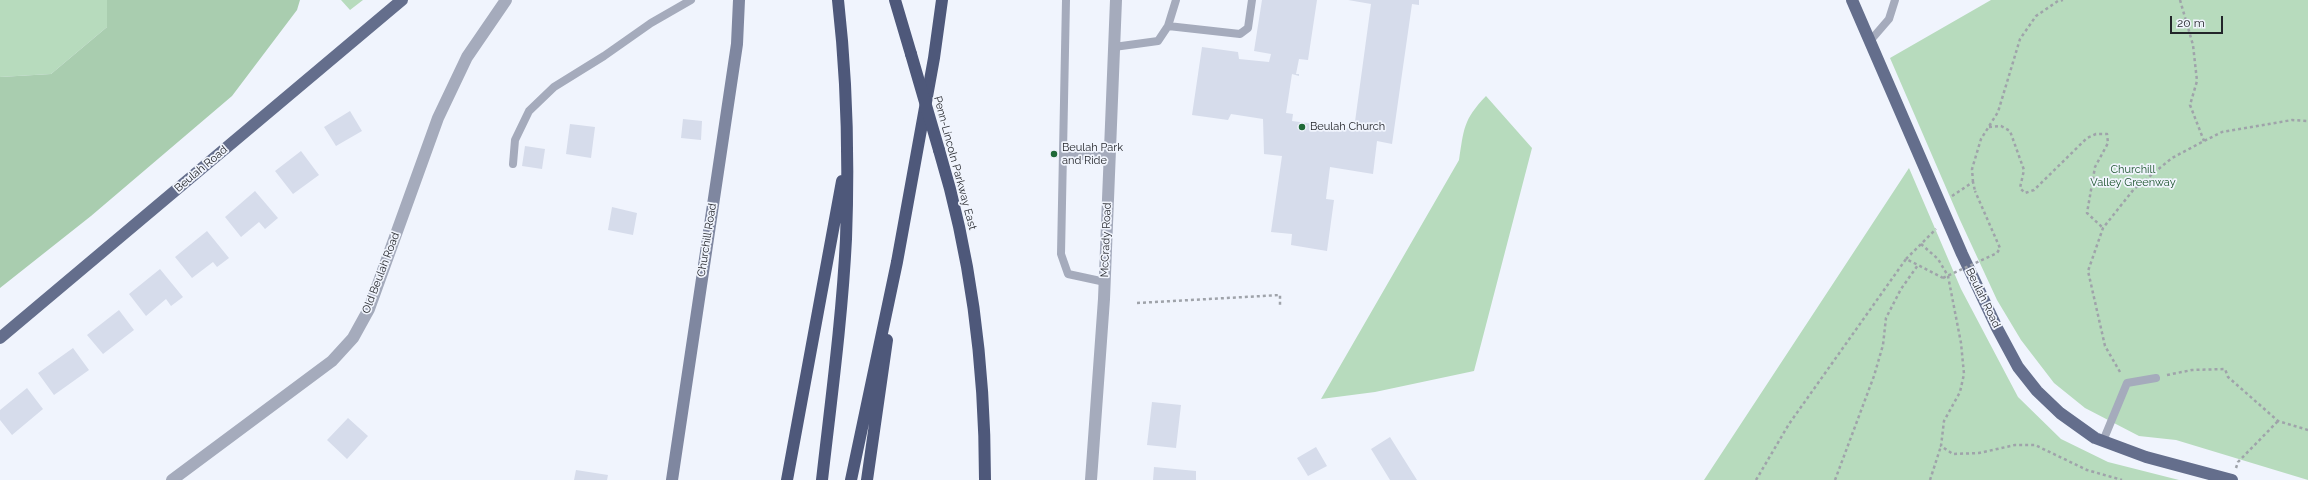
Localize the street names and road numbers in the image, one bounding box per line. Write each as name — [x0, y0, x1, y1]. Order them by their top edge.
street label: Penn-Lincoln Parkway East — [931, 95, 979, 231]
street label: Beulah Road — [172, 143, 230, 195]
street label: Churchill Road — [695, 202, 719, 278]
street label: McCrady Road — [1098, 202, 1114, 278]
street label: Old Beulah Road — [359, 231, 403, 315]
street label: Beulah Road — [1963, 266, 2003, 330]

